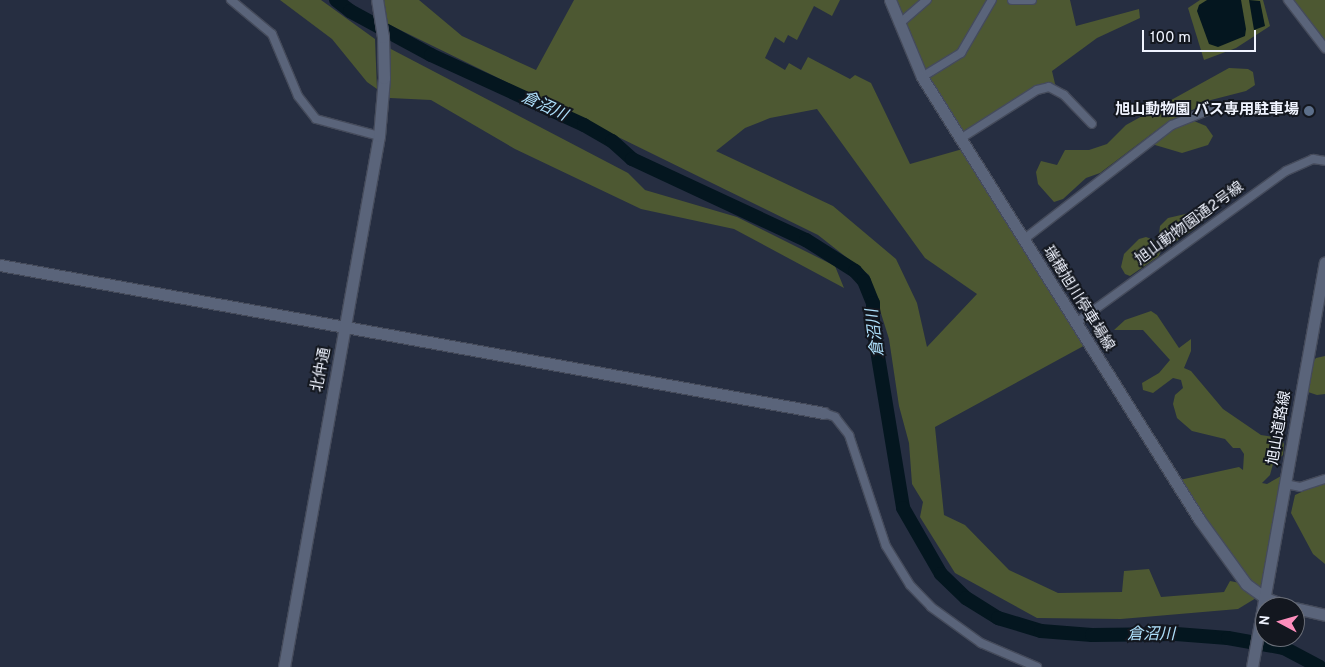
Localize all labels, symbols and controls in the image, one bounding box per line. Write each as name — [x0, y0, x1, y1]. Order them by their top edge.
scale bar — [1145, 20, 1259, 52]
text: 100 m — [1150, 29, 1191, 48]
water label: 倉沼川 — [518, 88, 570, 126]
place label: 旭山動物園 バス専用駐車場 — [1115, 102, 1299, 120]
marker: 旭山動物園 バス専用駐車場 — [1303, 105, 1315, 117]
street label: 旭山動物園通2号線 — [1132, 179, 1248, 269]
street label: 瑞穂旭川停車場線 — [1039, 243, 1117, 355]
water label: 倉沼川 — [864, 308, 888, 358]
street label: 北仲通 — [309, 346, 335, 394]
street label: 旭山道路線 — [1265, 390, 1295, 466]
north arrow — [1255, 597, 1305, 647]
text: N — [1257, 615, 1275, 626]
water label: 倉沼川 — [1127, 625, 1175, 645]

